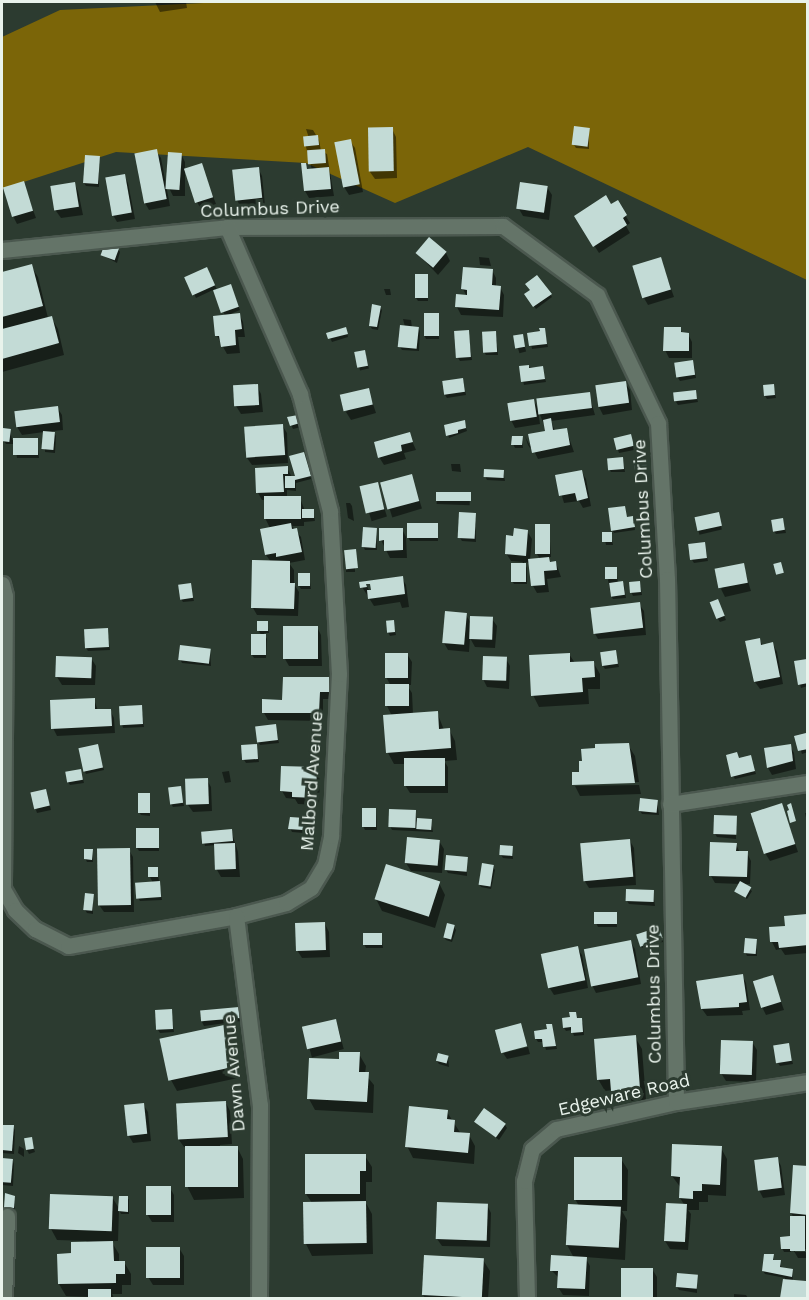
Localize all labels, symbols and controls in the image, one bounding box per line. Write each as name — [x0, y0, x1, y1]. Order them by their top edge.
street label: Columbus Drive — [200, 196, 340, 222]
street label: Columbus Drive — [629, 439, 657, 579]
street label: Malbord Avenue — [296, 710, 328, 852]
street label: Columbus Drive — [642, 924, 666, 1064]
street label: Dawn Avenue — [218, 1013, 250, 1133]
street label: Edgeware Road — [556, 1069, 692, 1121]

